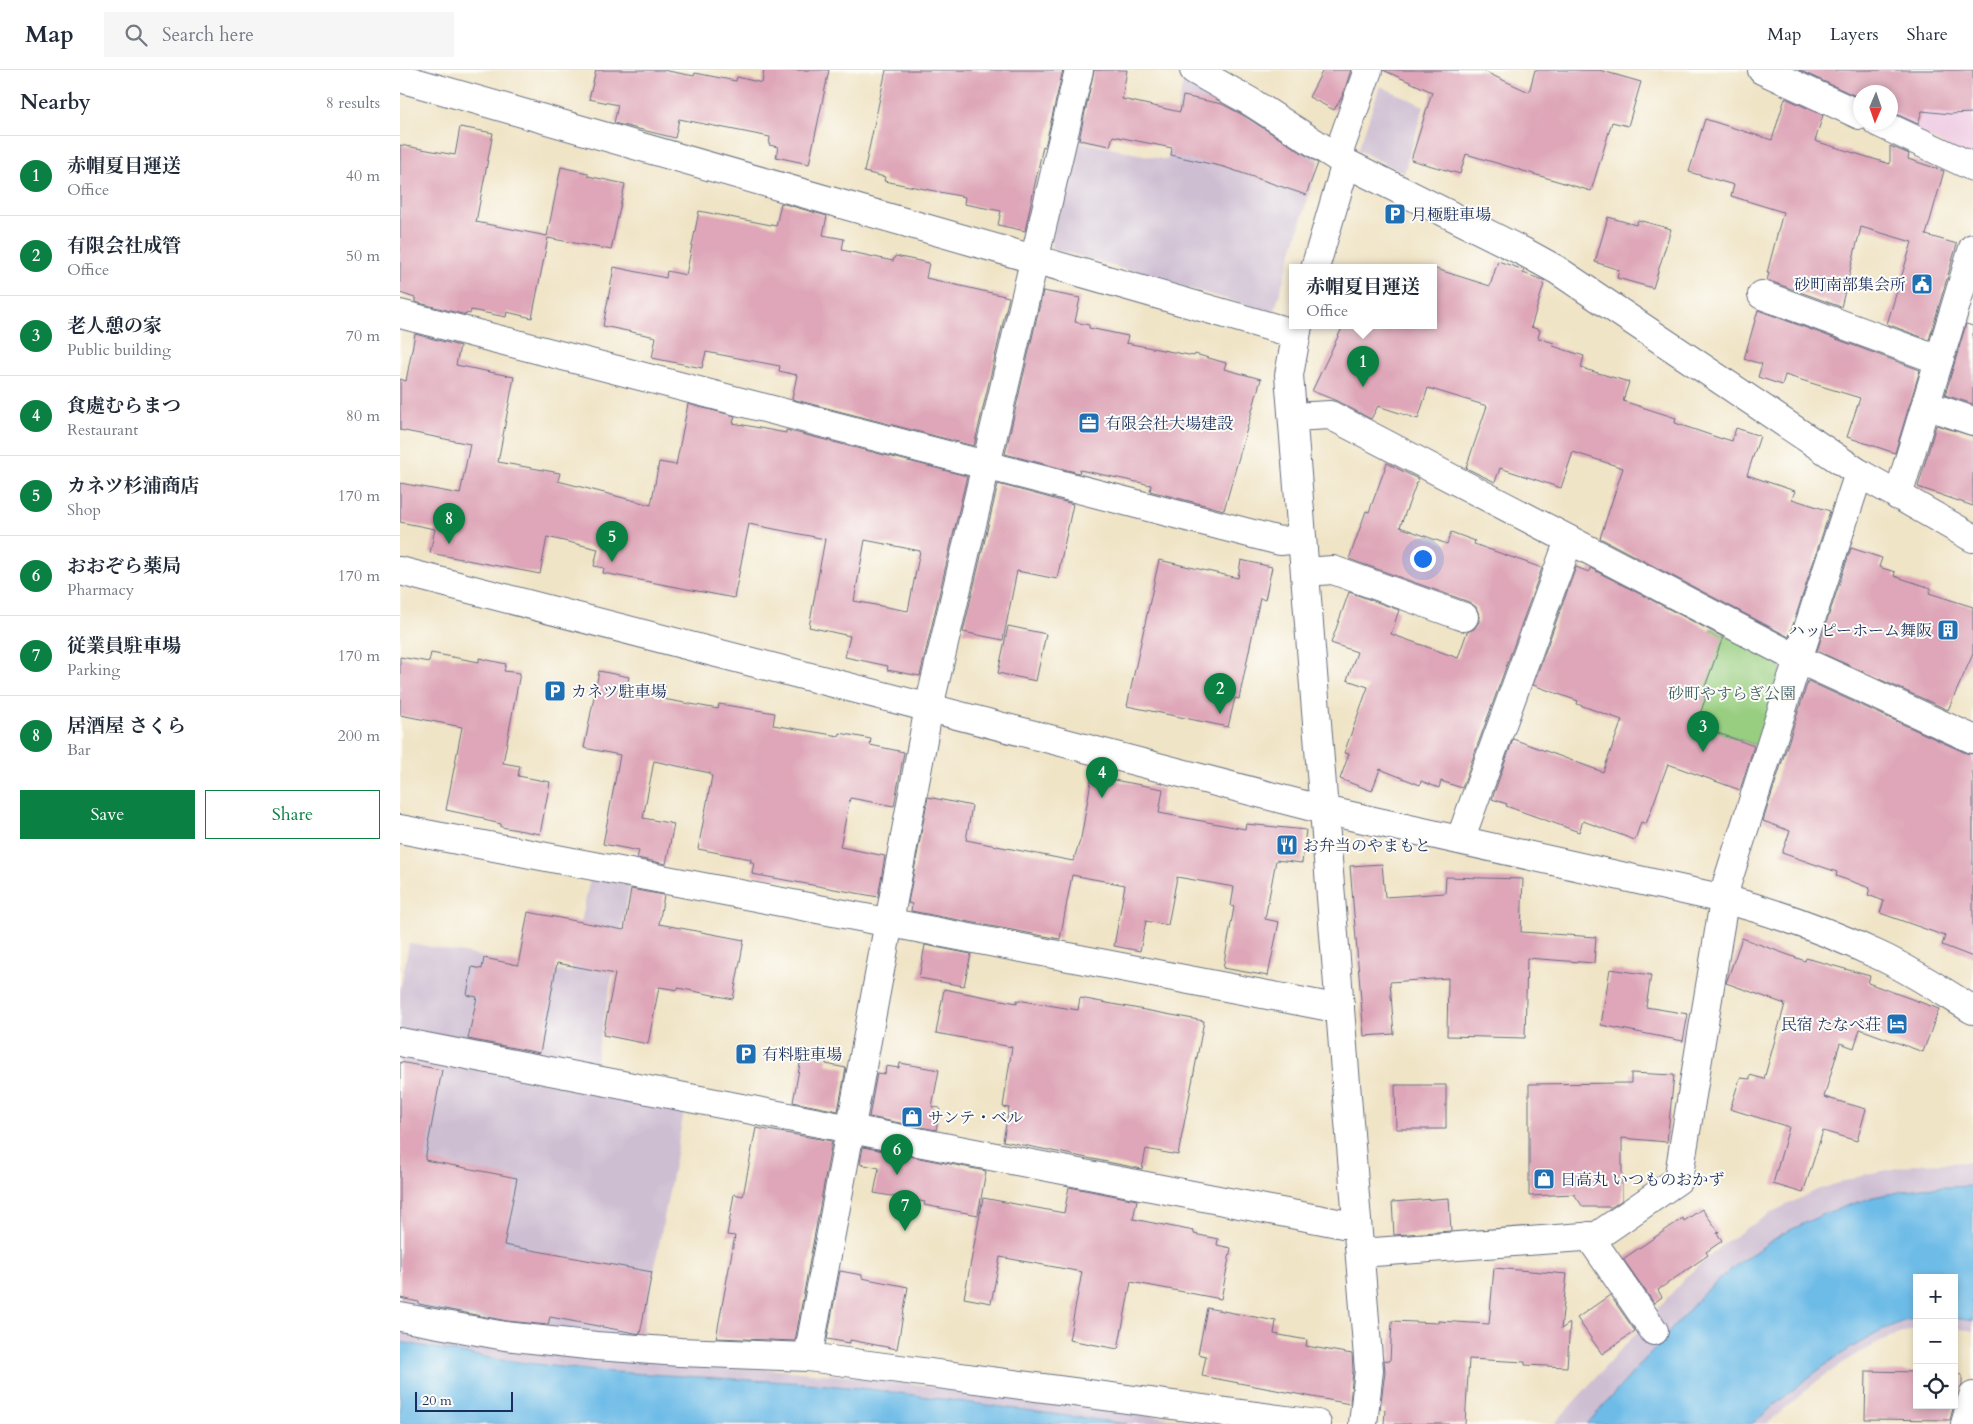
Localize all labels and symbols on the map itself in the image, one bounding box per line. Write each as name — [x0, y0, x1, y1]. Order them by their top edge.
north arrow — [1853, 85, 1898, 130]
parking icon: 月極駐車場 — [1383, 202, 1407, 226]
place label: 月極駐車場 — [1411, 204, 1491, 226]
public building icon: 砂町南部集会所 — [1910, 272, 1934, 296]
place label: 砂町南部集会所 — [1794, 274, 1906, 296]
pin: 1 — [1347, 346, 1379, 387]
office icon: 有限会社大場建設 — [1077, 411, 1101, 435]
place label: 有限会社大場建設 — [1105, 413, 1233, 435]
pin: 8 — [433, 503, 465, 544]
pin: 5 — [596, 521, 628, 562]
your location — [1410, 546, 1436, 572]
building icon: ハッピーホーム舞阪 — [1936, 618, 1960, 642]
place label: ハッピーホーム舞阪 — [1789, 620, 1932, 642]
pin: 2 — [1204, 673, 1236, 714]
parking icon: カネツ駐車場 — [543, 679, 567, 703]
place label: カネツ駐車場 — [571, 681, 667, 703]
park label: 砂町やすらぎ公園 — [1668, 683, 1796, 705]
pin: 3 — [1687, 711, 1719, 752]
pin: 4 — [1086, 757, 1118, 798]
restaurant icon: お弁当のやまもと — [1275, 833, 1299, 857]
place label: お弁当のやまもと — [1303, 835, 1431, 857]
hotel icon: 民宿 たなべ荘 — [1885, 1012, 1909, 1036]
place label: 民宿 たなべ荘 — [1781, 1014, 1881, 1036]
parking icon: 有料駐車場 — [734, 1042, 758, 1066]
place label: 有料駐車場 — [762, 1044, 842, 1066]
shop icon: サンテ・ベル — [900, 1105, 924, 1129]
place label: サンテ・ベル — [928, 1107, 1023, 1129]
pin: 6 — [881, 1134, 913, 1175]
shop icon: 日高丸 いつものおかず — [1532, 1167, 1556, 1191]
place label: 日高丸 いつものおかず — [1560, 1169, 1724, 1191]
pin: 7 — [889, 1190, 921, 1231]
scale bar — [415, 1389, 512, 1412]

